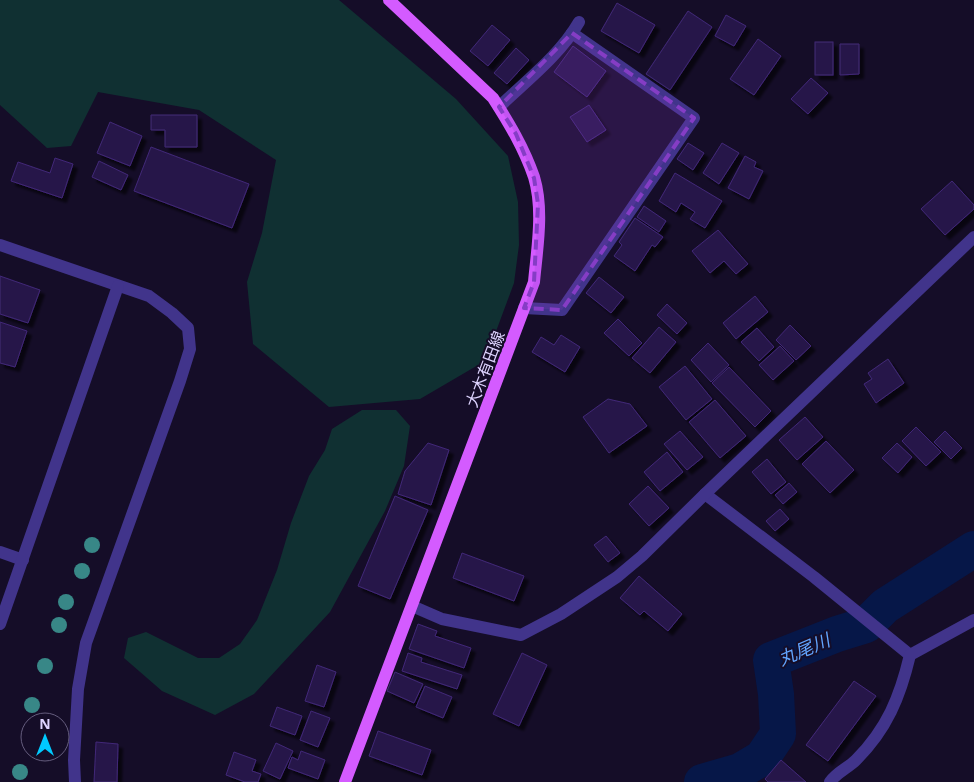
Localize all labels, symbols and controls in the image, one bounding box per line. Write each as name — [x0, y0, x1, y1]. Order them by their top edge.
street label: 大木有田線 — [460, 328, 510, 410]
water label: 丸尾川 — [774, 627, 835, 671]
north arrow — [20, 712, 70, 762]
text: N — [39, 714, 51, 733]

